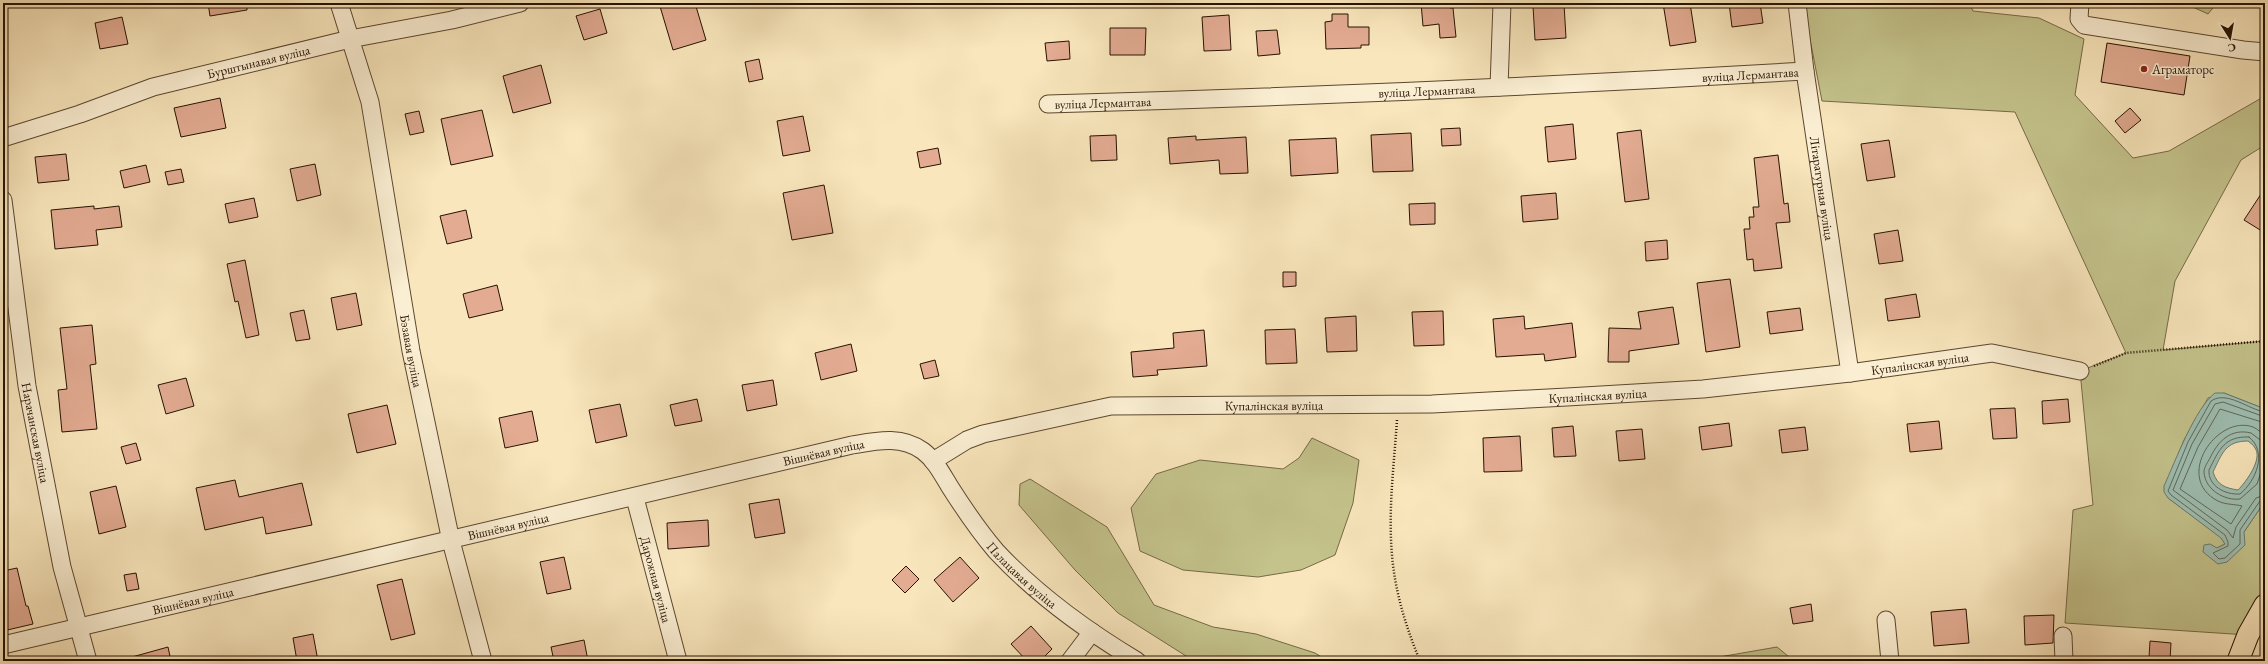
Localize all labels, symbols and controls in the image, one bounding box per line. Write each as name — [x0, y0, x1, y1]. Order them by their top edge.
north arrow — [2210, 18, 2250, 58]
street label: Бурштынавая вуліца — [205, 40, 312, 82]
text: С — [2227, 40, 2237, 55]
place label: Аграматорс — [2151, 61, 2214, 78]
street label: вуліца Лермантава — [1702, 63, 1800, 85]
marker: Аграматорс — [2139, 64, 2149, 74]
street label: вуліца Лермантава — [1378, 80, 1476, 101]
street label: вуліца Лермантава — [1054, 92, 1152, 112]
street label: Літаратурная вуліца — [1806, 135, 1839, 242]
street label: Бэзавая вуліца — [397, 313, 427, 390]
street label: Купалінская вуліца — [1870, 348, 1971, 378]
street label: Нарачанская вуліца — [18, 381, 54, 485]
street label: Купалінская вуліца — [1548, 384, 1648, 406]
street label: Купалінская вуліца — [1225, 396, 1324, 414]
street label: Вішнёвая вуліца — [781, 434, 866, 469]
street label: Вішнёвая вуліца — [466, 508, 551, 544]
street label: Дарожная вуліца — [637, 534, 676, 625]
street label: Палацавая вуліца — [983, 538, 1061, 612]
street label: Вішнёвая вуліца — [151, 582, 236, 618]

